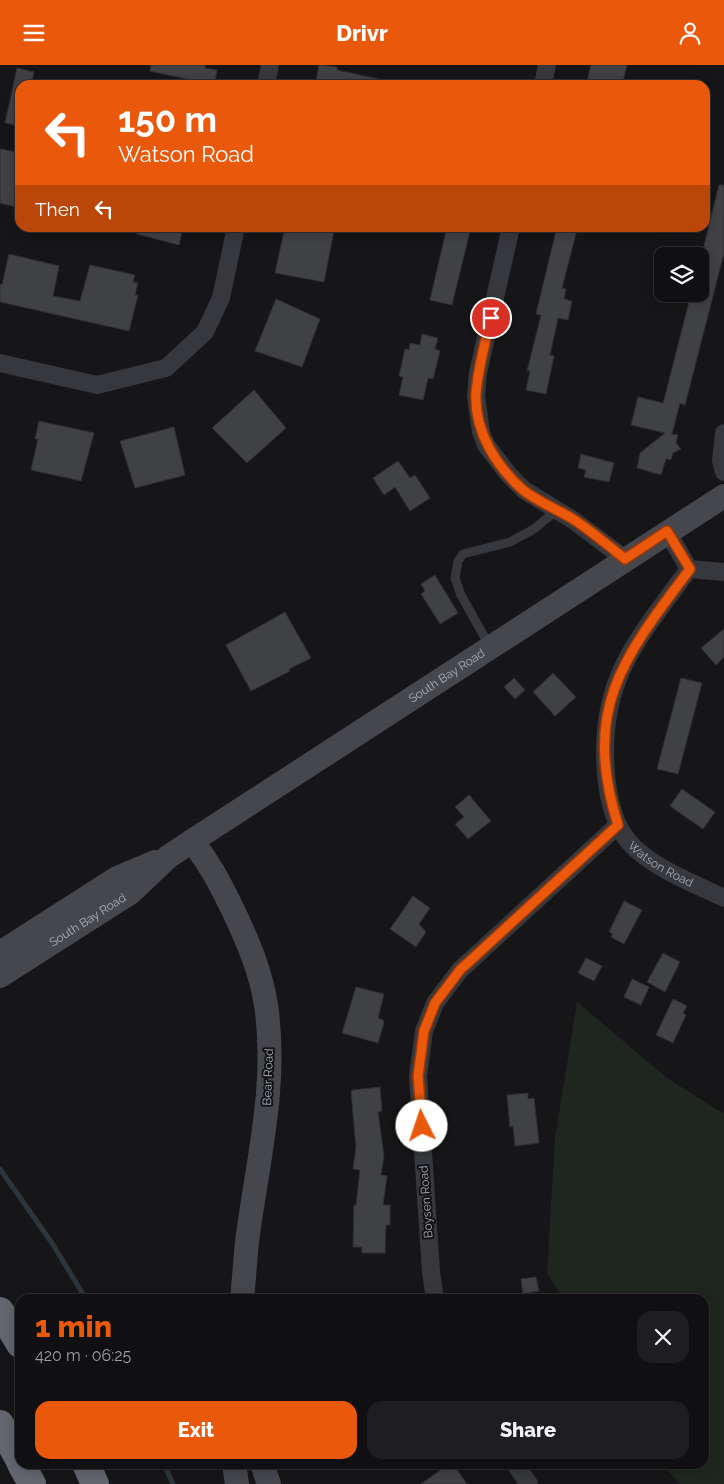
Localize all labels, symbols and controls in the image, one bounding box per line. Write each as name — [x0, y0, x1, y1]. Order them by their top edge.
icon: menu — [20, 19, 48, 47]
icon: person — [676, 19, 704, 47]
text: Drivr — [336, 20, 388, 46]
text: 150 m — [118, 99, 217, 140]
icon: left — [35, 100, 100, 165]
text: Watson Road — [118, 141, 254, 167]
icon: left — [90, 195, 118, 223]
text: Then — [35, 198, 80, 220]
map controls — [654, 247, 709, 302]
button: layers — [654, 247, 709, 302]
pin — [470, 297, 512, 339]
icon: arrive — [477, 304, 505, 332]
street label: South Bay Road — [406, 646, 487, 706]
street label: Watson Road — [625, 839, 696, 890]
street label: South Bay Road — [47, 890, 129, 950]
street label: Bear Road — [260, 1048, 276, 1106]
position arrow — [395, 1099, 447, 1151]
street label: Boysen Road — [416, 1165, 436, 1239]
text: 1 min — [35, 1309, 112, 1344]
button: close — [637, 1311, 689, 1363]
text: 420 m · 06:25 — [35, 1346, 131, 1365]
button: Exit — [35, 1401, 357, 1459]
button: Share — [367, 1401, 689, 1459]

